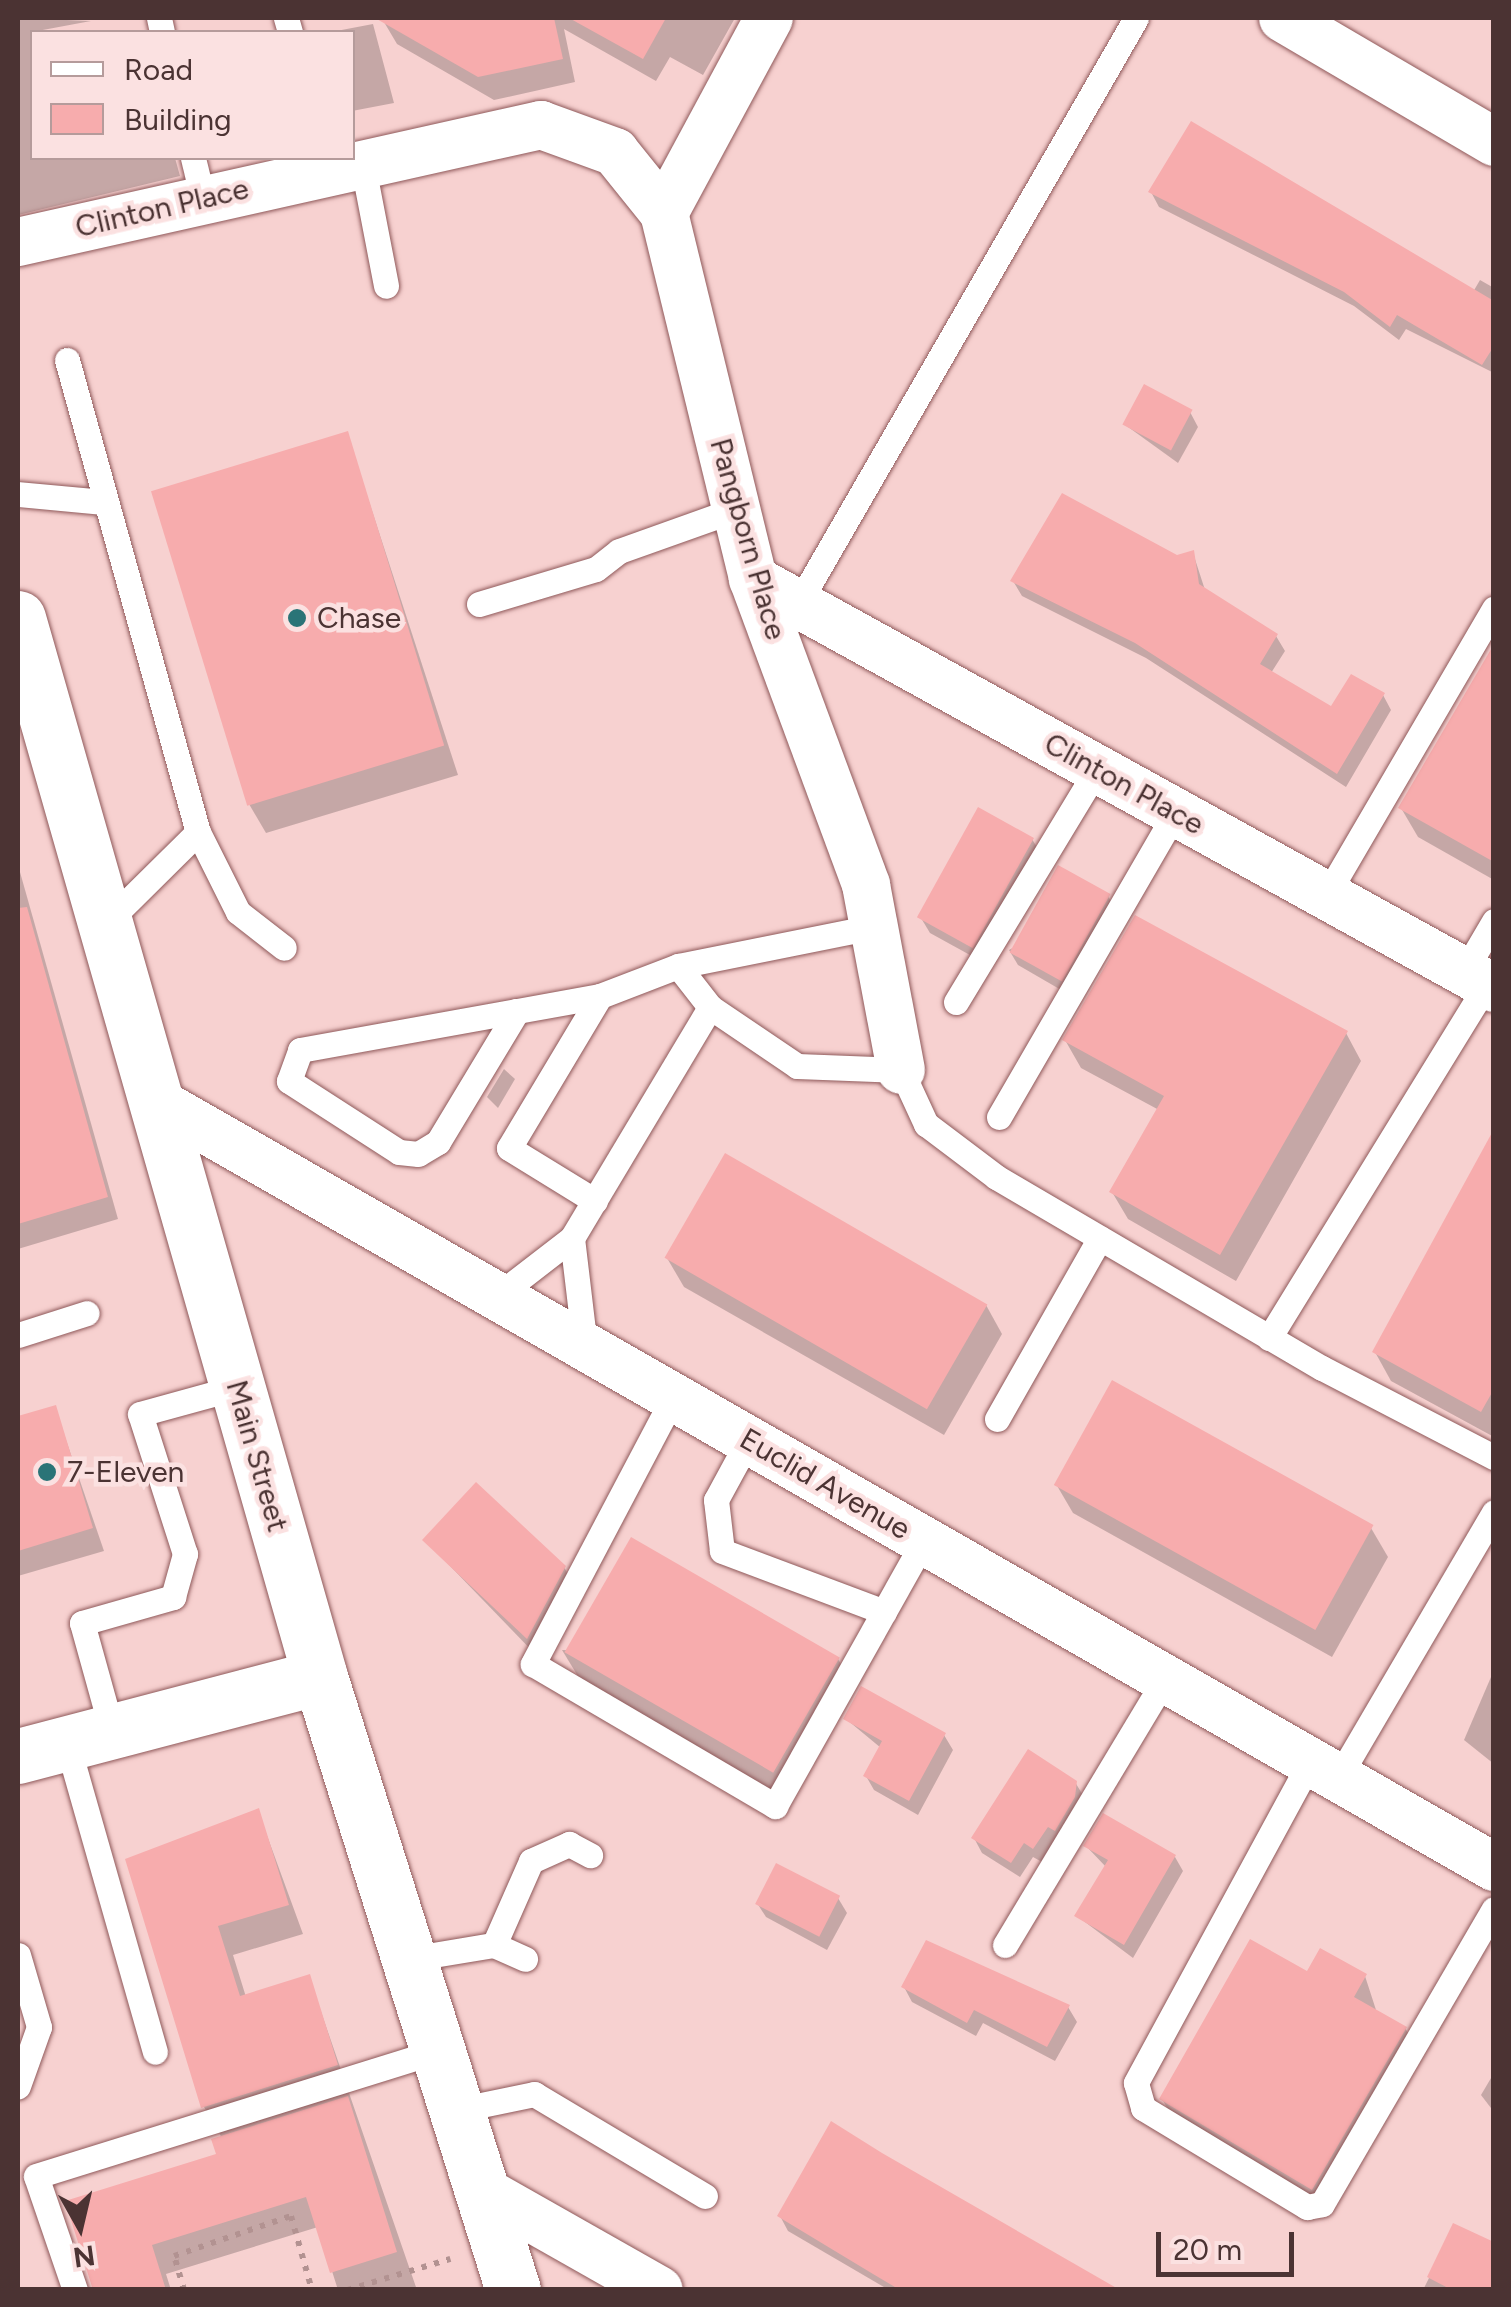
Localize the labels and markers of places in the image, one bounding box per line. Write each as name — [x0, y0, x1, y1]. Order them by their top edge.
place label: Chase — [317, 600, 401, 636]
marker: Chase — [286, 607, 308, 629]
place label: 7-Eleven — [67, 1454, 184, 1490]
marker: 7-Eleven — [36, 1461, 58, 1483]

